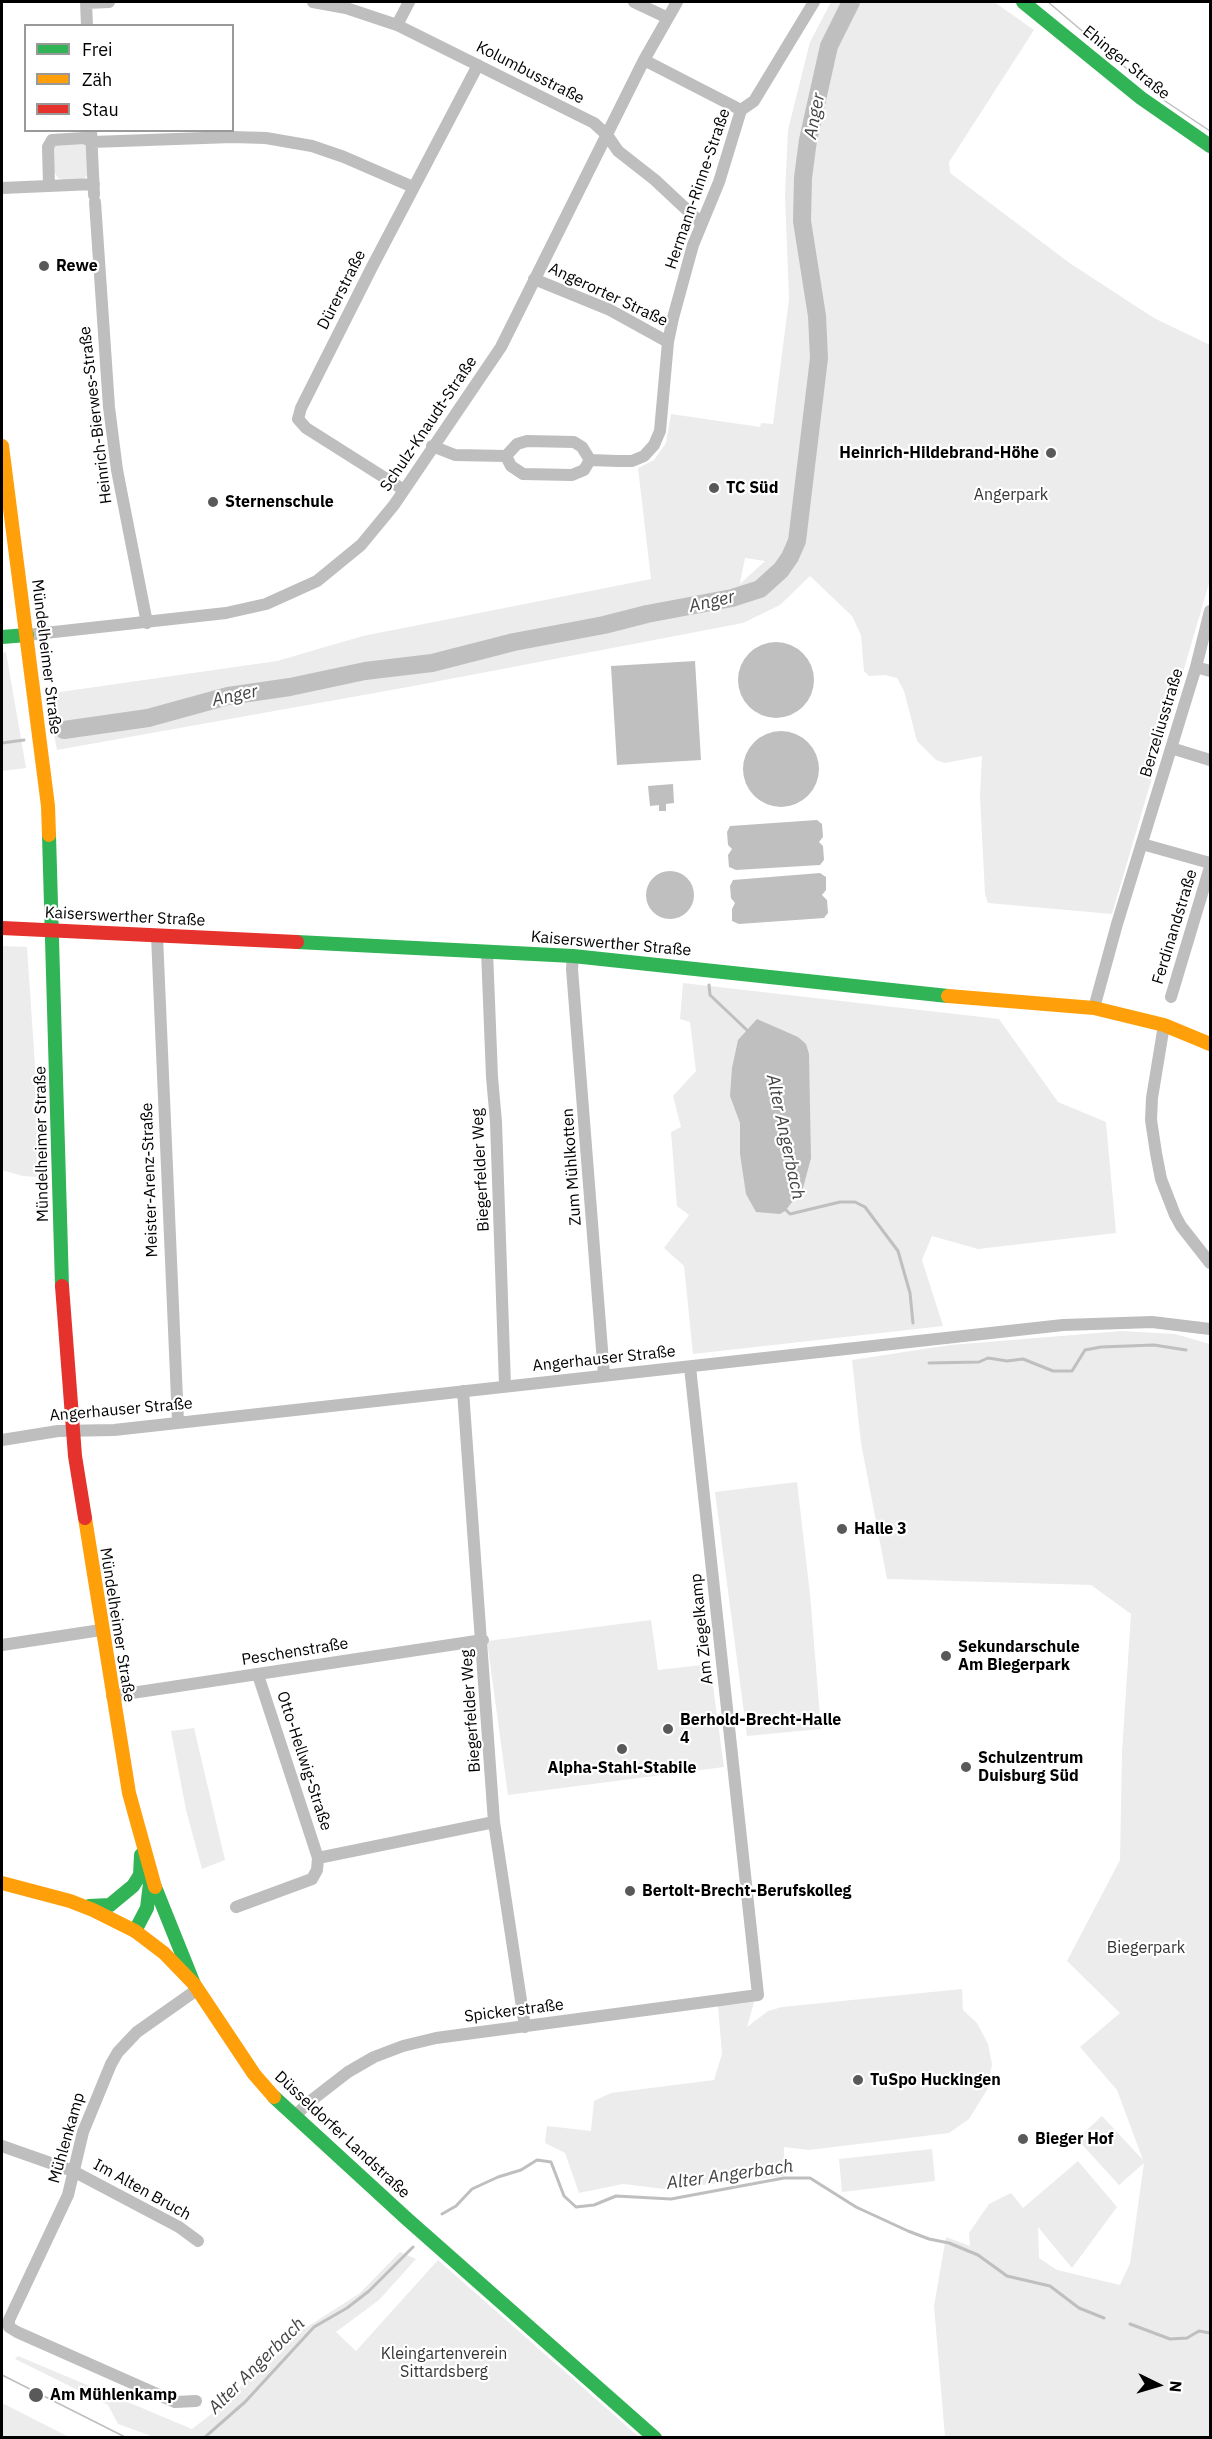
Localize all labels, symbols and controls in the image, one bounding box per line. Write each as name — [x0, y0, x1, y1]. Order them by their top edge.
street label: Ehinger Straße — [1079, 22, 1173, 104]
legend — [24, 24, 234, 132]
street label: Kolumbusstraße — [473, 37, 587, 109]
text: Frei — [82, 38, 113, 61]
text: Zäh — [82, 68, 112, 91]
water label: Anger — [800, 91, 830, 141]
text: Stau — [82, 98, 119, 121]
street label: Hermann-Rinne-Straße — [661, 106, 735, 272]
street label: Dürerstraße — [314, 247, 370, 333]
place label: Rewe — [56, 256, 98, 276]
marker: Rewe — [37, 259, 51, 273]
street label: Angerorter Straße — [545, 259, 671, 331]
street label: Heinrich-Bierwes-Straße — [76, 325, 116, 505]
street label: Schulz-Knaudt-Straße — [377, 353, 481, 495]
place label: Heinrich-Hildebrand-Höhe — [839, 443, 1039, 463]
marker: Heinrich-Hildebrand-Höhe — [1044, 446, 1058, 460]
place label: TC Süd — [726, 478, 778, 498]
marker: TC Süd — [707, 481, 721, 495]
park label: Angerpark — [974, 485, 1048, 505]
place label: Sternenschule — [225, 492, 334, 512]
marker: Sternenschule — [206, 495, 220, 509]
street label: Mündelheimer Straße — [27, 578, 65, 736]
water label: Anger — [687, 586, 737, 618]
street label: Berzeliusstraße — [1136, 666, 1188, 780]
water label: Anger — [210, 681, 260, 711]
street label: Ferdinandstraße — [1148, 867, 1202, 987]
street label: Kaiserswerther Straße — [44, 903, 206, 931]
street label: Kaiserswerther Straße — [530, 927, 692, 961]
street label: Mündelheimer Straße — [31, 1066, 53, 1222]
water label: Alter Angerbach — [761, 1072, 809, 1202]
street label: Meister-Arenz-Straße — [138, 1102, 162, 1258]
street label: Biegerfelder Weg — [468, 1108, 494, 1232]
street label: Zum Mühlkotten — [558, 1108, 586, 1226]
street label: Angerhauser Straße — [532, 1342, 676, 1376]
street label: Angerhauser Straße — [49, 1394, 193, 1426]
place label: Halle 3 — [854, 1519, 907, 1539]
marker: Halle 3 — [835, 1522, 849, 1536]
street label: Mündelheimer Straße — [95, 1546, 139, 1704]
street label: Am Ziegelkamp — [687, 1572, 717, 1686]
street label: Peschenstraße — [240, 1634, 350, 1670]
place label: Sekundarschule Am Biegerpark — [958, 1637, 1080, 1675]
street label: Biegerfelder Weg — [457, 1649, 485, 1773]
marker: Sekundarschule Am Biegerpark — [939, 1649, 953, 1663]
street label: Otto-Hellwig-Straße — [272, 1689, 336, 1833]
place label: Berhold-Brecht-Halle 4 — [680, 1710, 841, 1748]
marker: Berhold-Brecht-Halle 4 — [661, 1722, 675, 1736]
marker: Alpha-Stahl-Stabile — [615, 1742, 629, 1756]
place label: Schulzentrum Duisburg Süd — [978, 1748, 1083, 1786]
place label: Alpha-Stahl-Stabile — [548, 1758, 696, 1778]
marker: Schulzentrum Duisburg Süd — [959, 1760, 973, 1774]
place label: Bertolt-Brecht-Berufskolleg — [642, 1881, 851, 1901]
marker: Bertolt-Brecht-Berufskolleg — [623, 1884, 637, 1898]
park label: Biegerpark — [1107, 1938, 1185, 1958]
street label: Spickerstraße — [463, 1995, 565, 2027]
street label: Düsseldorfer Landstraße — [270, 2067, 414, 2203]
place label: TuSpo Huckingen — [870, 2070, 1001, 2090]
marker: TuSpo Huckingen — [851, 2073, 865, 2087]
street label: Mühlenkamp — [45, 2090, 89, 2186]
place label: Bieger Hof — [1035, 2129, 1113, 2149]
marker: Bieger Hof — [1016, 2132, 1030, 2146]
street label: Im Alten Bruch — [90, 2155, 194, 2225]
water label: Alter Angerbach — [665, 2155, 795, 2195]
water label: Alter Angerbach — [204, 2313, 310, 2419]
park label: Kleingartenverein Sittardsberg — [381, 2344, 507, 2382]
north arrow — [1128, 2355, 1188, 2415]
text: N — [1165, 2380, 1186, 2393]
place label: Am Mühlenkamp — [50, 2385, 177, 2405]
marker: Am Mühlenkamp — [27, 2386, 45, 2404]

